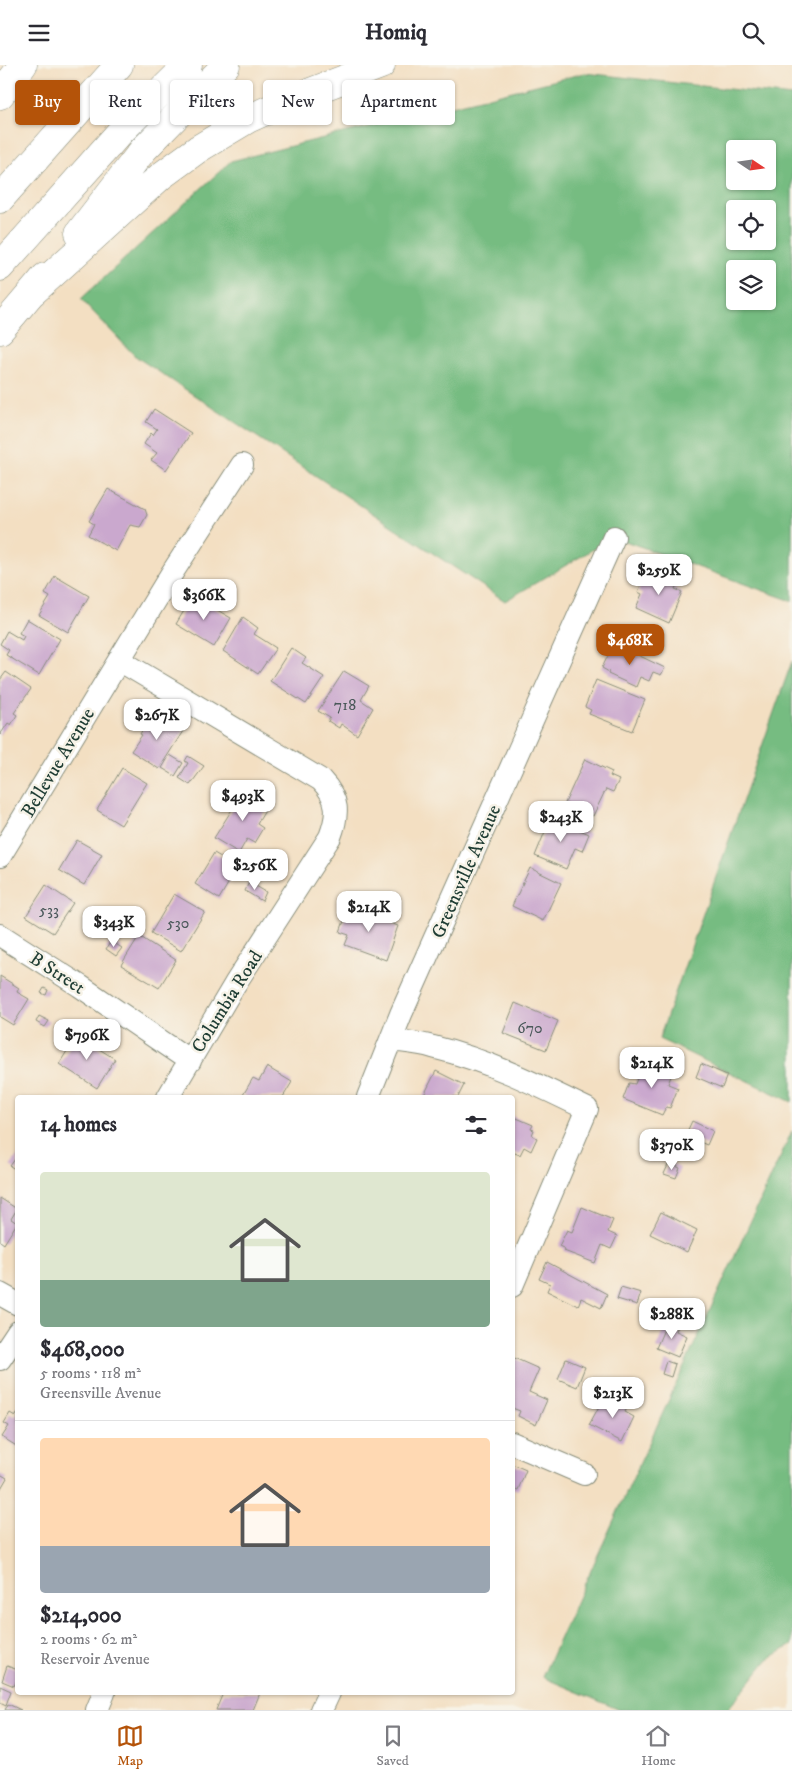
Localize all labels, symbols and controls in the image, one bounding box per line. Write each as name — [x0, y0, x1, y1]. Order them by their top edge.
icon: menu — [25, 19, 53, 47]
text: Homiq — [365, 19, 427, 46]
icon: search — [739, 19, 767, 47]
chip: Buy — [15, 80, 80, 125]
chip: Rent — [90, 80, 160, 125]
chip: Filters — [170, 80, 253, 125]
chip: New — [263, 80, 332, 125]
chip: Apartment — [342, 80, 455, 125]
north arrow — [726, 140, 776, 190]
map controls — [726, 140, 776, 310]
button: locate — [726, 200, 776, 250]
button: layers — [726, 260, 776, 310]
pin: $259K — [624, 553, 694, 596]
text: $259K — [637, 560, 681, 580]
pin: $366K — [169, 579, 239, 621]
text: $366K — [183, 585, 225, 605]
pin: $468K — [595, 623, 665, 666]
text: $468K — [607, 630, 653, 650]
house number: 718 — [334, 695, 356, 715]
pin: $267K — [122, 699, 192, 741]
street label: Bellevue Avenue — [17, 704, 100, 822]
text: $267K — [135, 705, 179, 725]
pin: $493K — [208, 779, 278, 822]
text: $493K — [221, 786, 265, 806]
street label: Greensville Avenue — [427, 801, 506, 942]
pin: $243K — [526, 801, 596, 843]
text: $243K — [539, 807, 583, 827]
pin: $256K — [220, 849, 290, 891]
text: $256K — [233, 855, 277, 875]
pin: $214K — [334, 891, 404, 933]
text: $214K — [348, 897, 390, 917]
house number: 533 — [39, 900, 59, 920]
pin: $343K — [79, 905, 149, 948]
text: $343K — [93, 912, 135, 932]
house number: 530 — [167, 913, 189, 933]
street label: Columbia Road — [187, 946, 268, 1057]
street label: B Street — [25, 947, 89, 1000]
house number: 670 — [517, 1018, 543, 1038]
pin: $796K — [52, 1019, 122, 1061]
text: $796K — [65, 1025, 109, 1045]
pin: $214K — [617, 1047, 687, 1089]
text: $214K — [631, 1053, 673, 1073]
icon: filters — [462, 1111, 490, 1139]
text: 14 homes — [40, 1112, 117, 1138]
pin: $370K — [637, 1129, 707, 1171]
text: $370K — [651, 1135, 693, 1155]
icon: home — [220, 1205, 310, 1295]
pin: $288K — [637, 1297, 707, 1340]
text: $288K — [650, 1304, 694, 1324]
text: $468,000 — [40, 1337, 125, 1363]
text: 5 rooms · 118 m² — [40, 1363, 141, 1383]
pin: $213K — [578, 1377, 648, 1419]
text: Greensville Avenue — [40, 1383, 161, 1403]
text: $213K — [593, 1383, 633, 1403]
icon: home — [220, 1470, 310, 1560]
text: $214,000 — [40, 1603, 122, 1629]
text: 2 rooms · 62 m² — [40, 1629, 137, 1649]
text: Reservoir Avenue — [40, 1649, 150, 1669]
tab: Map — [116, 1722, 144, 1770]
tab: Saved — [377, 1722, 409, 1770]
tab: Home — [641, 1722, 676, 1770]

